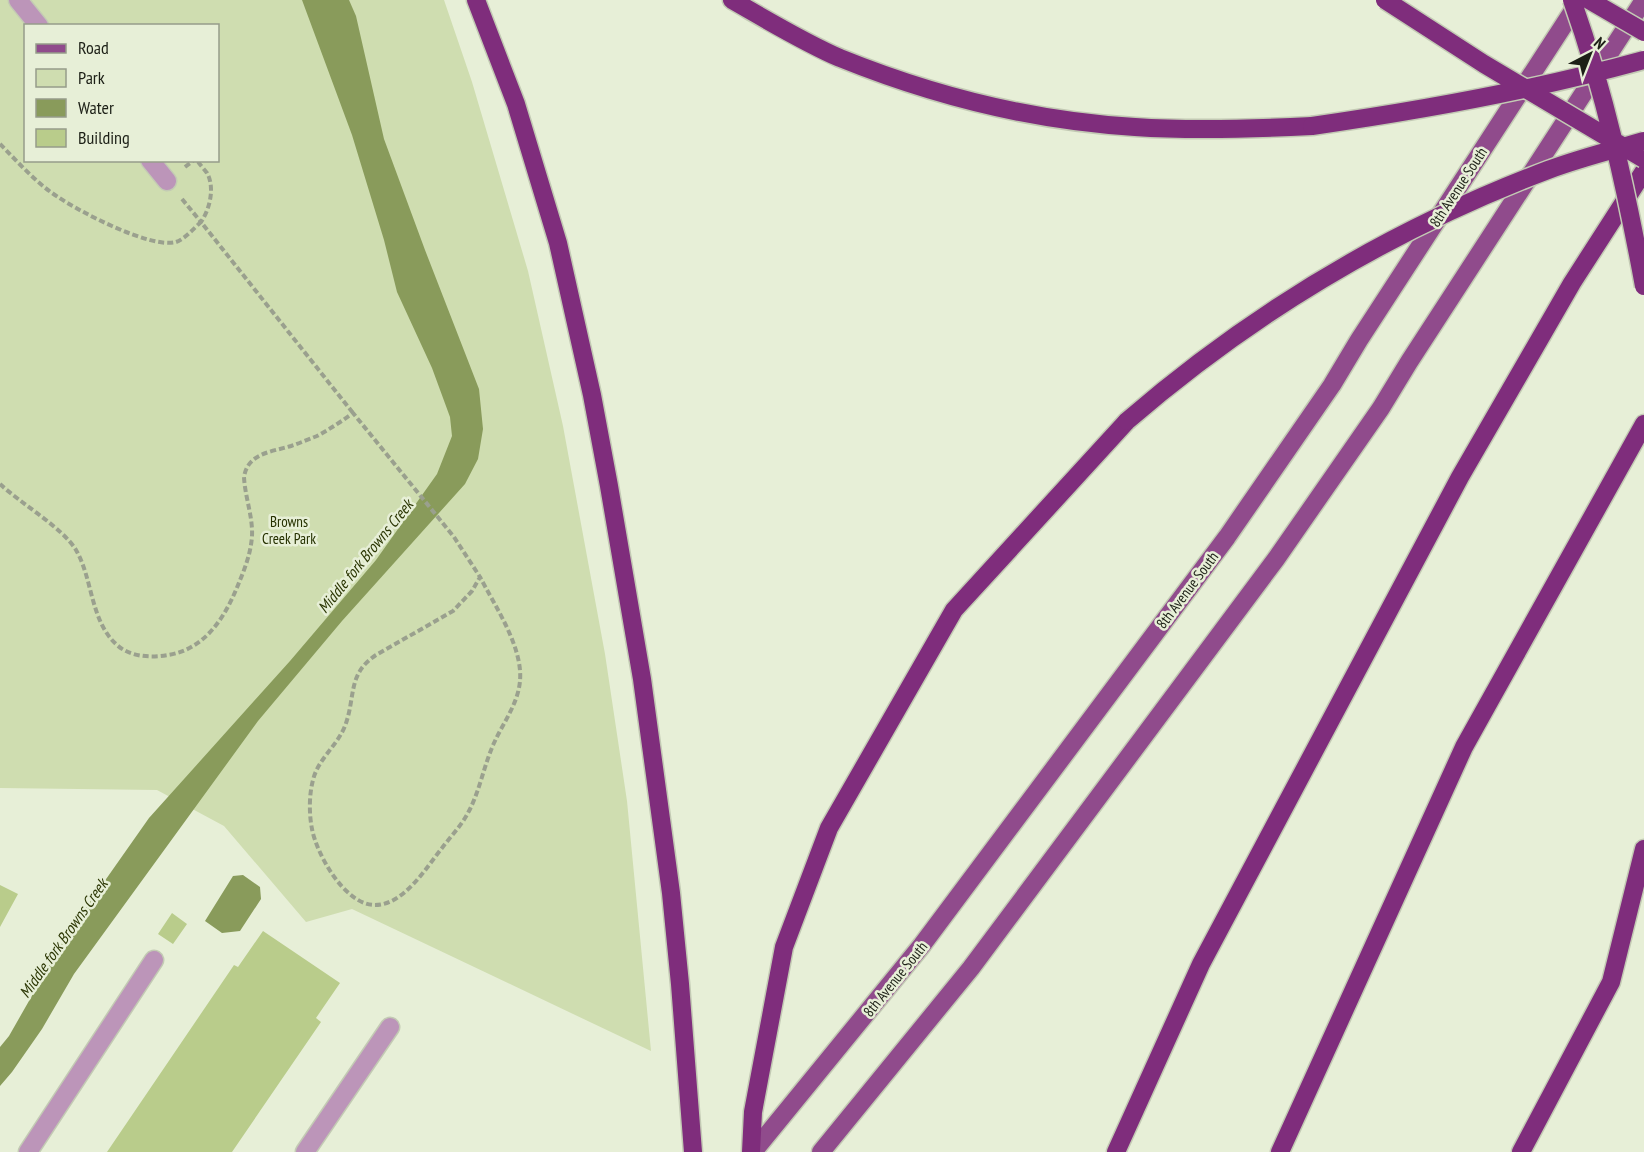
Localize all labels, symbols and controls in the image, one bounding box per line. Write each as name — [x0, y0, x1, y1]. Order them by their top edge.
legend — [24, 24, 219, 162]
north arrow — [1560, 24, 1620, 84]
text: N — [1590, 33, 1610, 53]
text: Road — [78, 36, 109, 59]
text: Park — [78, 66, 105, 89]
text: Water — [78, 96, 114, 119]
text: Building — [78, 126, 130, 149]
street label: 8th Avenue South — [1425, 143, 1491, 231]
water label: Middle fork Browns Creek — [313, 494, 418, 617]
park label: Browns Creek Park — [262, 512, 316, 548]
street label: 8th Avenue South — [1152, 548, 1222, 632]
water label: Middle fork Browns Creek — [15, 873, 113, 1001]
street label: 8th Avenue South — [859, 937, 931, 1021]

